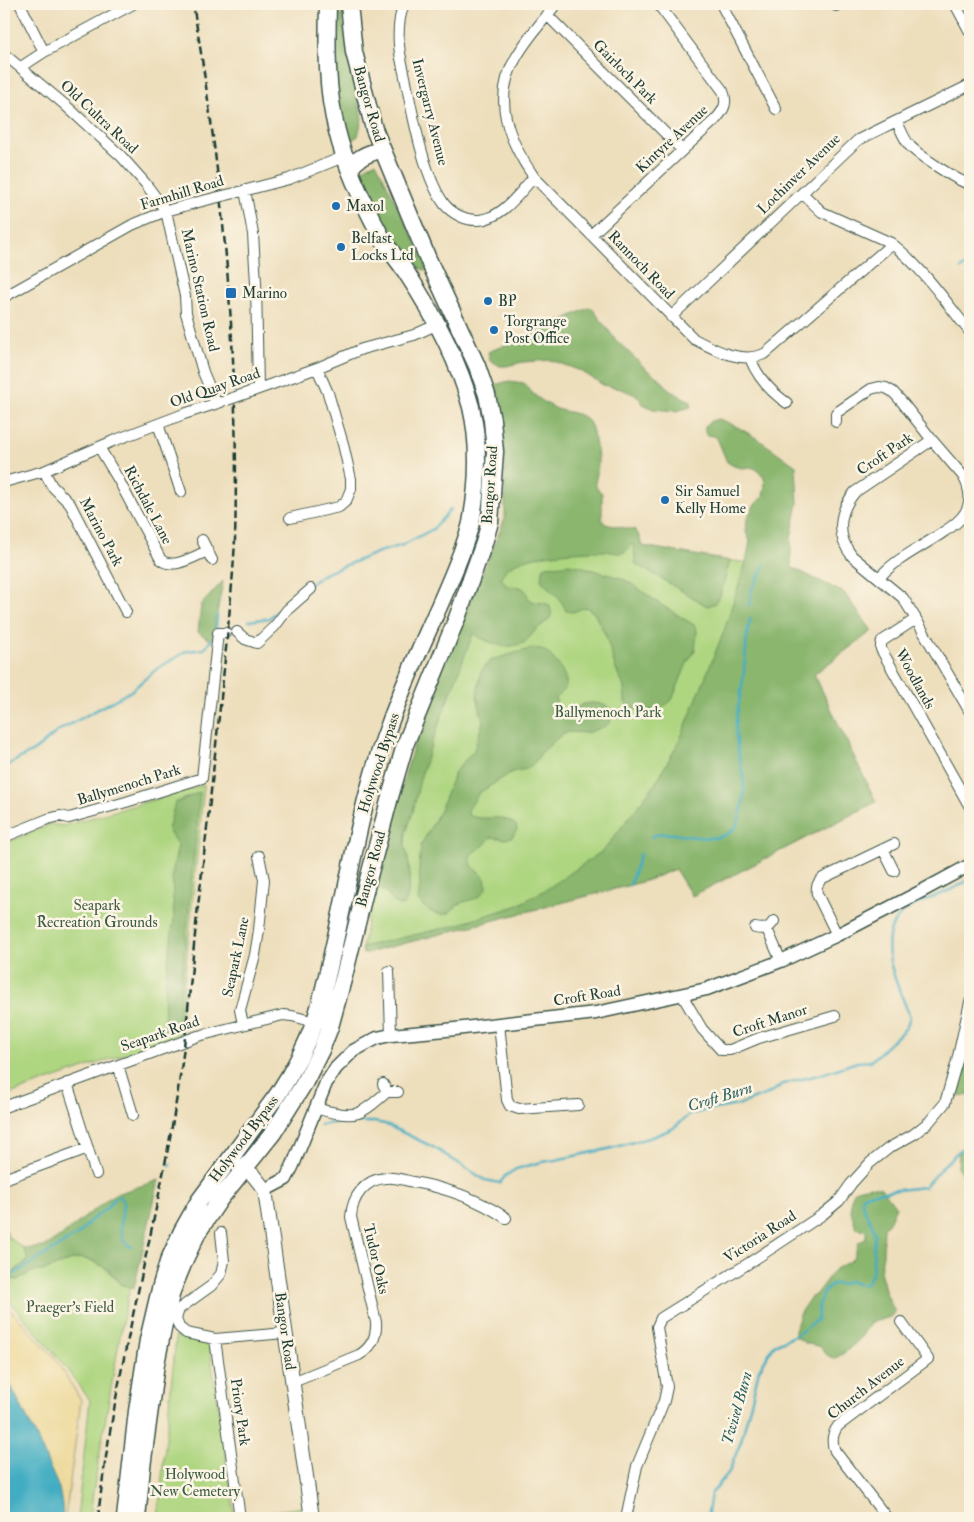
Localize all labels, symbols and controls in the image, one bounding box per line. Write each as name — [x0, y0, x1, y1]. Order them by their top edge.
street label: Gairloch Park — [589, 36, 661, 108]
street label: Invergarry Avenue — [408, 57, 452, 167]
street label: Bangor Road — [349, 64, 389, 145]
street label: Old Cultra Road — [56, 76, 142, 158]
street label: Kintyre Avenue — [632, 101, 712, 177]
street label: Lochinver Avenue — [753, 130, 845, 218]
street label: Farmhill Road — [138, 171, 227, 215]
place label: Maxol — [346, 197, 384, 216]
marker: Maxol — [330, 200, 342, 212]
street label: Marino Station Road — [177, 227, 224, 354]
street label: Rannoch Road — [604, 227, 679, 304]
place label: Belfast Locks Ltd — [351, 229, 414, 265]
marker: Belfast Locks Ltd — [335, 241, 347, 253]
place label: Marino — [242, 284, 287, 303]
marker: Marino — [224, 286, 238, 300]
place label: BP — [498, 292, 517, 311]
marker: BP — [482, 295, 494, 307]
place label: Torgrange Post Office — [504, 312, 569, 348]
marker: Torgrange Post Office — [488, 324, 500, 336]
street label: Old Quay Road — [167, 364, 263, 412]
street label: Croft Park — [853, 428, 917, 480]
street label: Bangor Road — [478, 445, 502, 525]
street label: Richdale Lane — [119, 462, 177, 548]
place label: Sir Samuel Kelly Home — [675, 482, 746, 518]
street label: Marino Park — [75, 494, 127, 570]
marker: Sir Samuel Kelly Home — [659, 494, 671, 506]
street label: Woodlands — [890, 645, 939, 712]
park label: Ballymenoch Park — [554, 703, 662, 722]
street label: Holywood Bypass — [354, 711, 405, 816]
street label: Ballymenoch Park — [75, 760, 183, 810]
street label: Bangor Road — [352, 828, 390, 909]
park label: Seapark Recreation Grounds — [36, 896, 158, 932]
street label: Seapark Lane — [218, 915, 255, 999]
street label: Croft Road — [552, 981, 623, 1011]
street label: Croft Manor — [730, 1000, 810, 1042]
street label: Seapark Road — [118, 1012, 203, 1057]
water label: Croft Burn — [685, 1078, 755, 1116]
street label: Holywood Bypass — [205, 1092, 284, 1187]
street label: Victoria Road — [720, 1206, 800, 1268]
street label: Tudor Oaks — [359, 1222, 393, 1296]
street label: Bangor Road — [270, 1291, 300, 1372]
park label: Praeger's Field — [26, 1298, 115, 1317]
street label: Church Avenue — [824, 1352, 908, 1424]
water label: Twisel Burn — [717, 1369, 757, 1447]
street label: Priory Park — [226, 1377, 254, 1447]
park label: Holywood New Cemetery — [150, 1465, 241, 1501]

